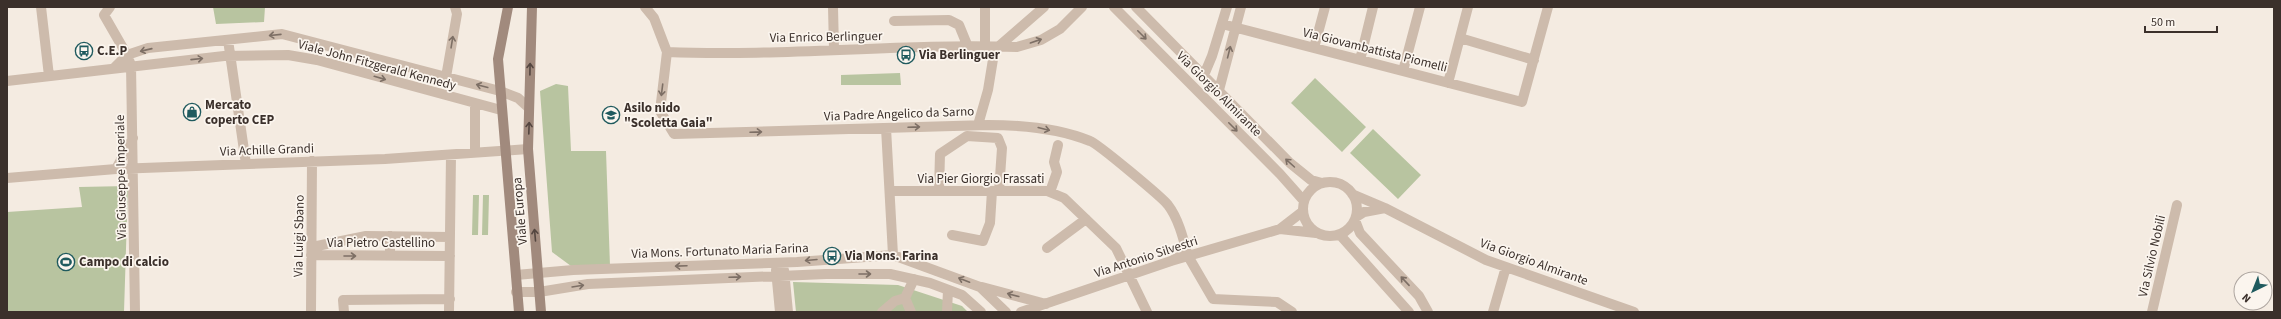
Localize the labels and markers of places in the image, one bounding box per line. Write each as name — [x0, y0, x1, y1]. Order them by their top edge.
bus stop icon: C.E.P — [74, 41, 94, 61]
place label: C.E.P — [97, 42, 127, 60]
bus stop icon: Via Berlinguer — [896, 45, 916, 65]
place label: Via Berlinguer — [918, 46, 1001, 64]
place label: Mercato coperto CEP — [205, 96, 275, 129]
place label: Asilo nido "Scoletta Gaia" — [623, 99, 713, 132]
shop icon: Mercato coperto CEP — [182, 102, 202, 122]
school or university icon: Asilo nido "Scoletta Gaia" — [601, 105, 621, 125]
bus stop icon: Via Mons. Farina — [822, 246, 842, 266]
place label: Via Mons. Farina — [844, 247, 938, 265]
sports icon: Campo di calcio — [56, 252, 76, 272]
place label: Campo di calcio — [79, 253, 169, 271]

